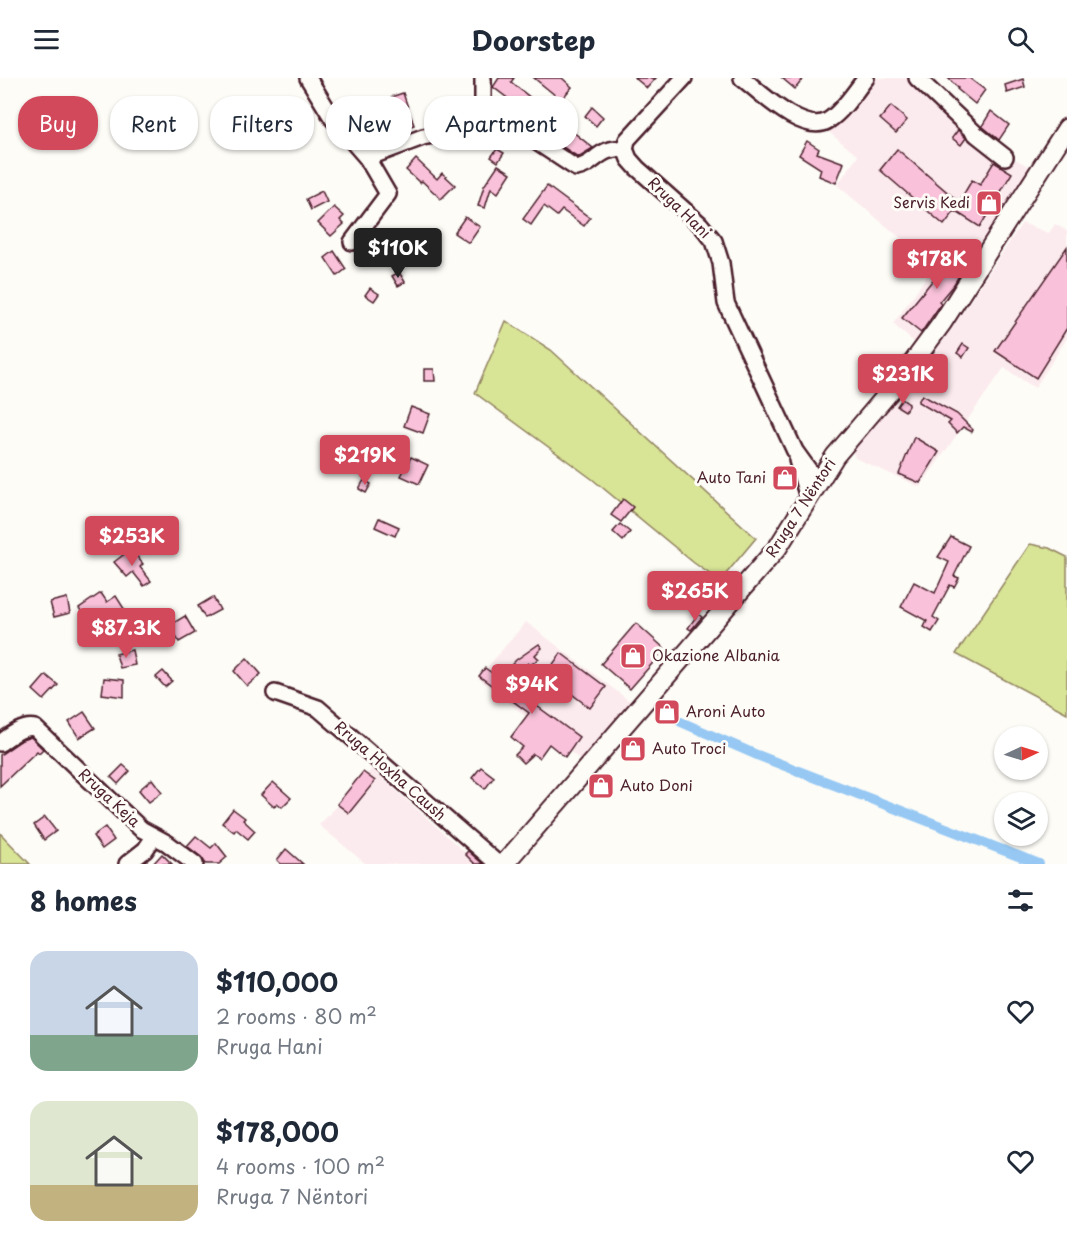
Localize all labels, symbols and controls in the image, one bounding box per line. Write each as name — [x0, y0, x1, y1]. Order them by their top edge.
text: Doorstep — [471, 19, 596, 60]
icon: menu — [30, 23, 63, 56]
icon: search — [1004, 23, 1037, 56]
chip: Buy — [18, 96, 98, 150]
chip: Rent — [110, 96, 198, 150]
chip: Filters — [210, 96, 314, 150]
chip: New — [326, 96, 412, 150]
chip: Apartment — [424, 96, 578, 150]
street label: Rruga Hani — [643, 171, 717, 243]
shop icon: Servis Kedi — [974, 188, 1004, 218]
place label: Servis Kedi — [893, 190, 970, 213]
pin: $110K — [356, 228, 440, 279]
text: $110K — [368, 232, 428, 262]
pin: $178K — [895, 239, 979, 290]
text: $178K — [907, 243, 967, 273]
pin: $231K — [861, 354, 945, 405]
text: $231K — [872, 358, 934, 388]
pin: $219K — [323, 435, 407, 486]
text: $219K — [334, 439, 396, 469]
street label: Rruga 7 Nëntori — [759, 453, 841, 561]
shop icon: Auto Tani — [770, 463, 800, 493]
place label: Auto Tani — [697, 465, 766, 488]
pin: $253K — [90, 516, 174, 567]
text: $253K — [99, 520, 165, 550]
pin: $265K — [653, 571, 737, 622]
text: $265K — [661, 575, 729, 605]
pin: $87.3K — [77, 608, 175, 659]
text: $87.3K — [91, 612, 161, 642]
shop icon: Okazione Albania — [618, 641, 648, 671]
place label: Okazione Albania — [652, 643, 781, 666]
pin: $94K — [496, 664, 568, 715]
text: $94K — [505, 668, 559, 698]
shop icon: Aroni Auto — [652, 697, 682, 727]
place label: Aroni Auto — [686, 699, 765, 722]
street label: Rruga Hoxha Caush — [330, 715, 452, 825]
north arrow — [994, 726, 1048, 780]
map controls — [994, 726, 1048, 846]
shop icon: Auto Troci — [618, 734, 648, 764]
place label: Auto Troci — [652, 736, 726, 759]
street label: Rruga Keja — [74, 762, 147, 832]
shop icon: Auto Doni — [586, 771, 616, 801]
place label: Auto Doni — [620, 773, 693, 796]
button: layers — [994, 792, 1048, 846]
text: 8 homes — [30, 881, 137, 920]
icon: filters — [1004, 884, 1037, 917]
text: $110,000 — [216, 962, 338, 1001]
icon: home — [78, 975, 150, 1047]
icon: heart — [1004, 995, 1037, 1028]
text: 2 rooms · 80 m² — [216, 1001, 377, 1031]
text: Rruga Hani — [216, 1031, 323, 1061]
text: $178,000 — [216, 1112, 339, 1151]
icon: home — [78, 1125, 150, 1197]
icon: heart — [1004, 1145, 1037, 1178]
text: 4 rooms · 100 m² — [216, 1151, 385, 1181]
text: Rruga 7 Nëntori — [216, 1181, 368, 1211]

